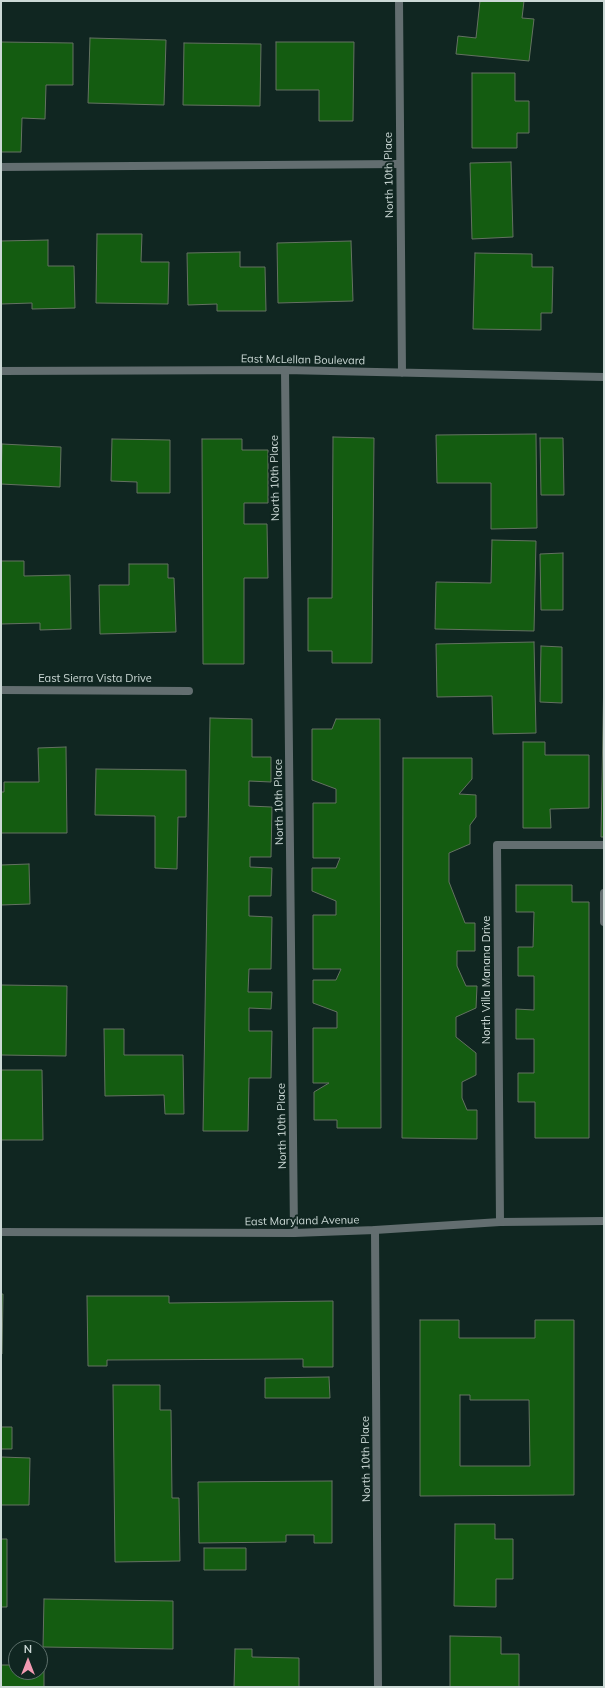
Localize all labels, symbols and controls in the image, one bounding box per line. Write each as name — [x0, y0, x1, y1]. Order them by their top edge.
street label: North 10th Place — [382, 132, 396, 218]
street label: East McLellan Boulevard — [241, 352, 365, 368]
street label: North 10th Place — [268, 435, 282, 521]
street label: East Sierra Vista Drive — [38, 672, 152, 686]
street label: North 10th Place — [272, 759, 286, 845]
street label: North Villa Manana Drive — [480, 916, 494, 1044]
street label: North 10th Place — [275, 1083, 289, 1169]
street label: East Maryland Avenue — [245, 1213, 359, 1229]
street label: North 10th Place — [359, 1416, 373, 1502]
north arrow — [8, 1640, 48, 1680]
text: N — [24, 1642, 32, 1656]

